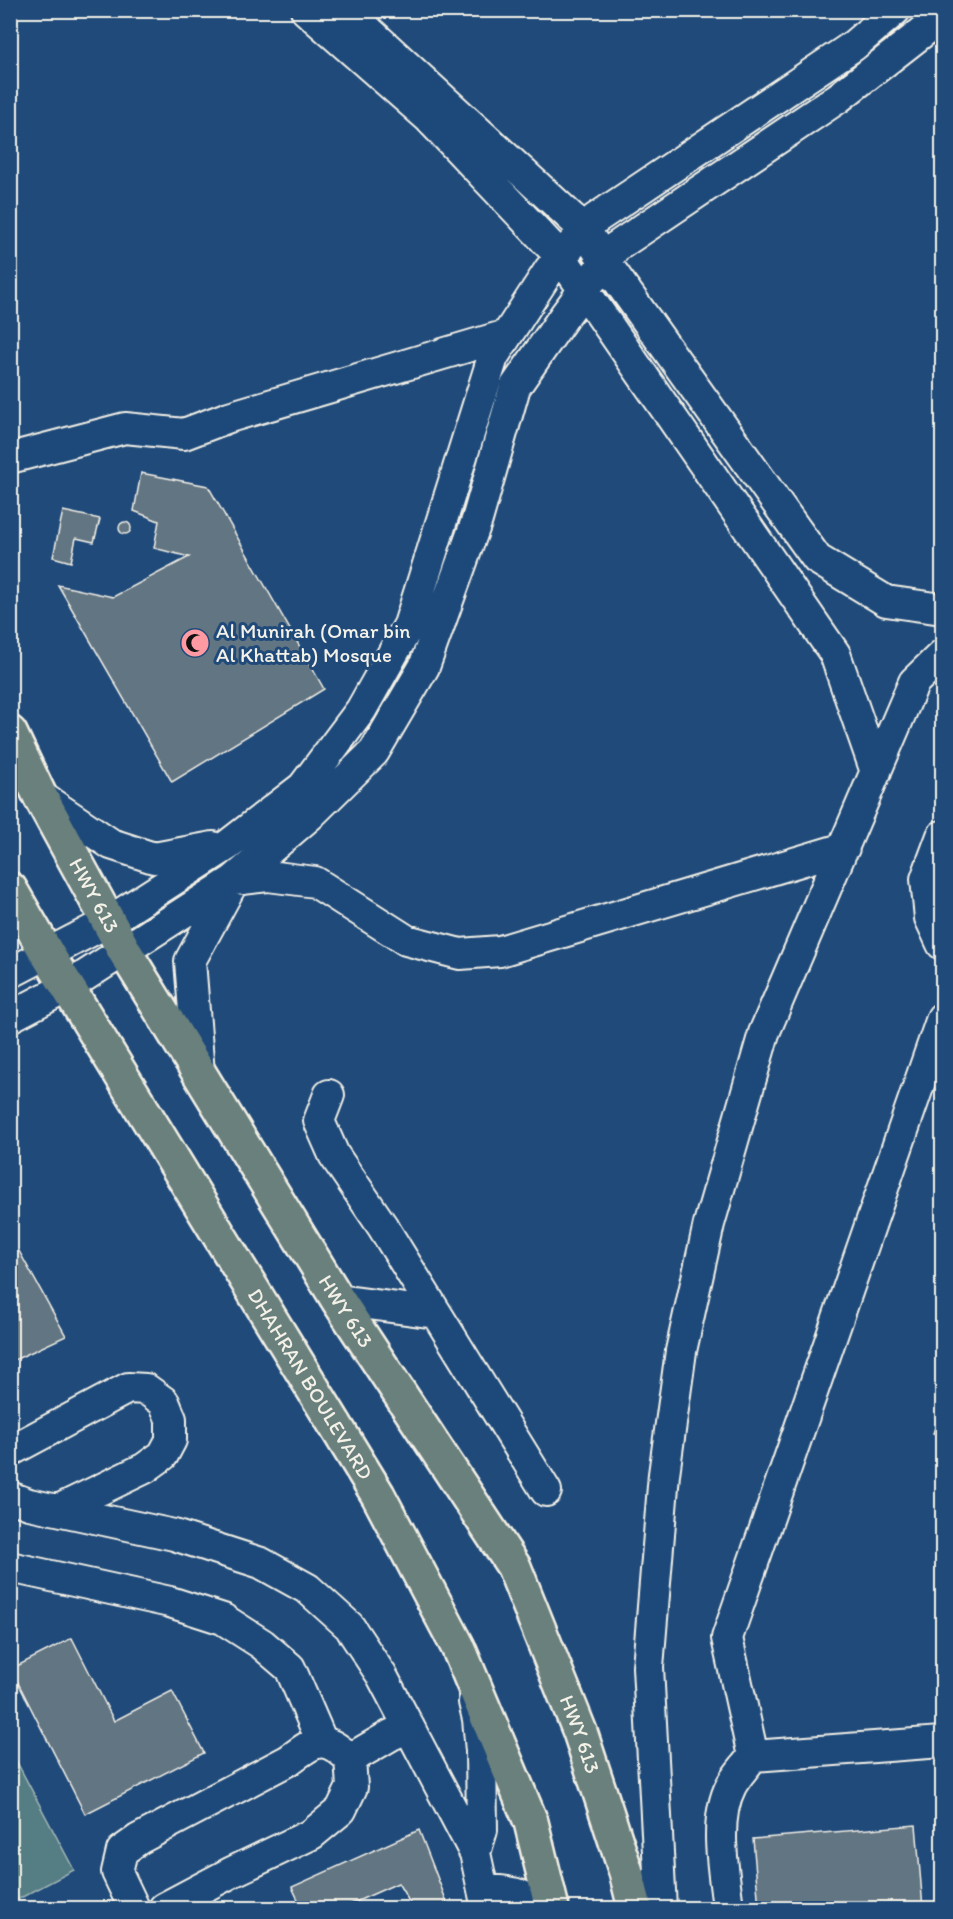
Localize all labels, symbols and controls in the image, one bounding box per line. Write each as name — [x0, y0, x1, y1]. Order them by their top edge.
place label: Al Munirah (Omar bin Al Khattab) Mosque — [216, 618, 411, 667]
mosque icon: Al Munirah (Omar bin Al Khattab) Mosque — [179, 627, 211, 659]
street label: HWY 613 — [64, 853, 125, 937]
street label: HWY 613 — [314, 1270, 379, 1352]
street label: DHAHRAN BOULEVARD — [243, 1284, 379, 1484]
street label: HWY 613 — [554, 1691, 606, 1776]

